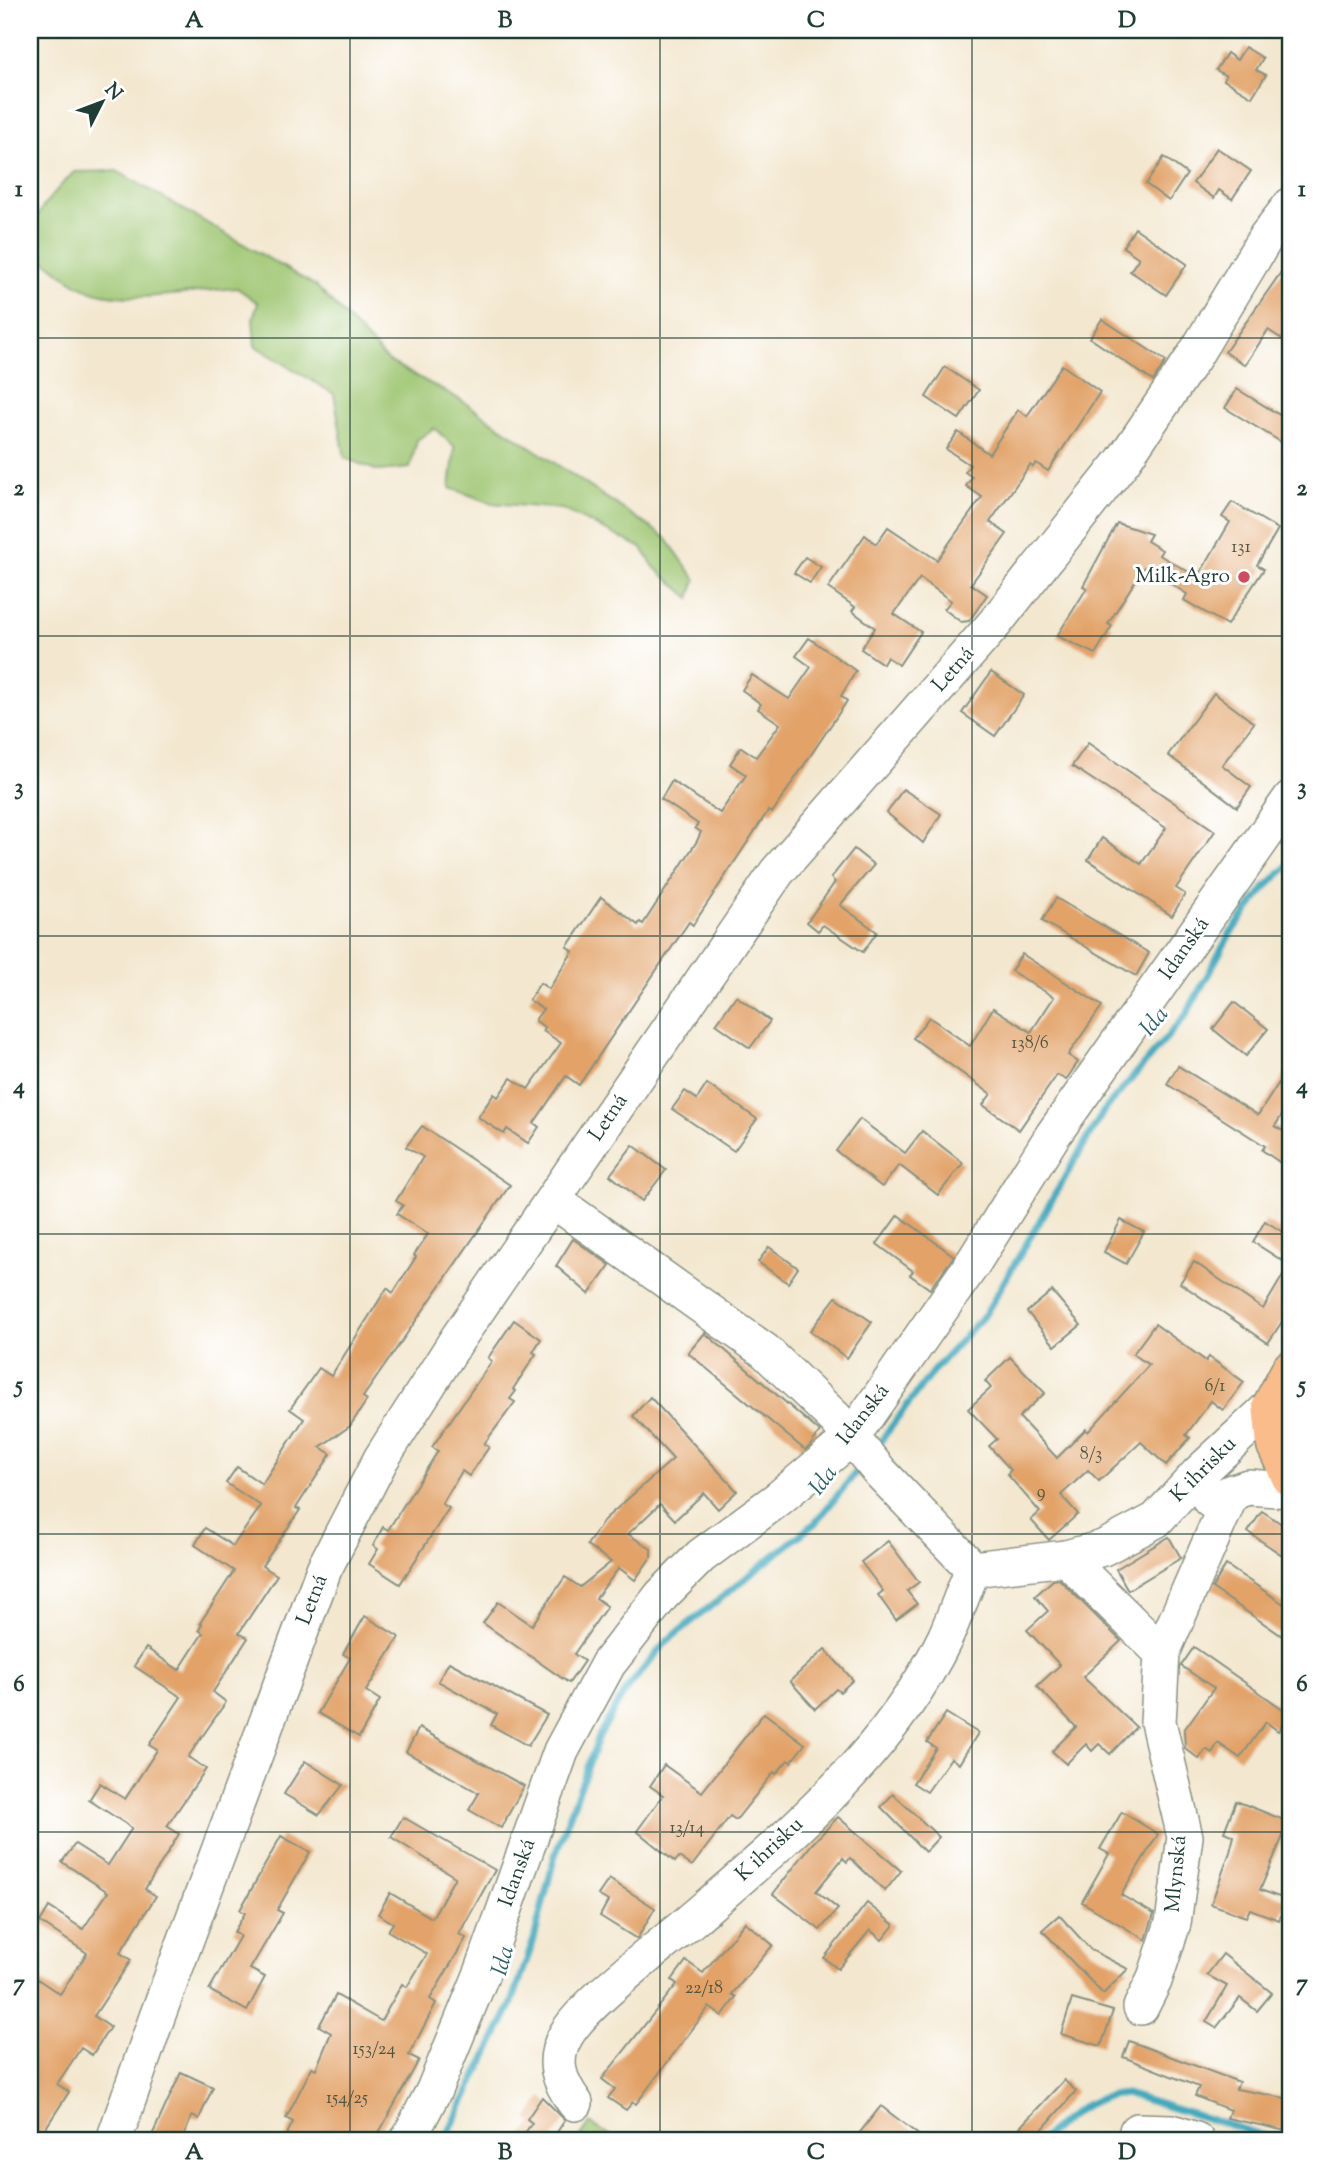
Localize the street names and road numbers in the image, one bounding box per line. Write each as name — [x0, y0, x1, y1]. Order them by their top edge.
street label: Letná — [926, 640, 982, 699]
street label: Idanská — [1153, 911, 1218, 986]
street label: Letná — [582, 1088, 636, 1148]
street label: Idanská — [831, 1378, 898, 1452]
street label: K ihrisku — [1164, 1430, 1244, 1510]
street label: Letná — [290, 1570, 336, 1629]
street label: K ihrisku — [729, 1811, 811, 1889]
street label: Mlynská — [1159, 1834, 1195, 1914]
street label: Idanská — [492, 1835, 544, 1911]

